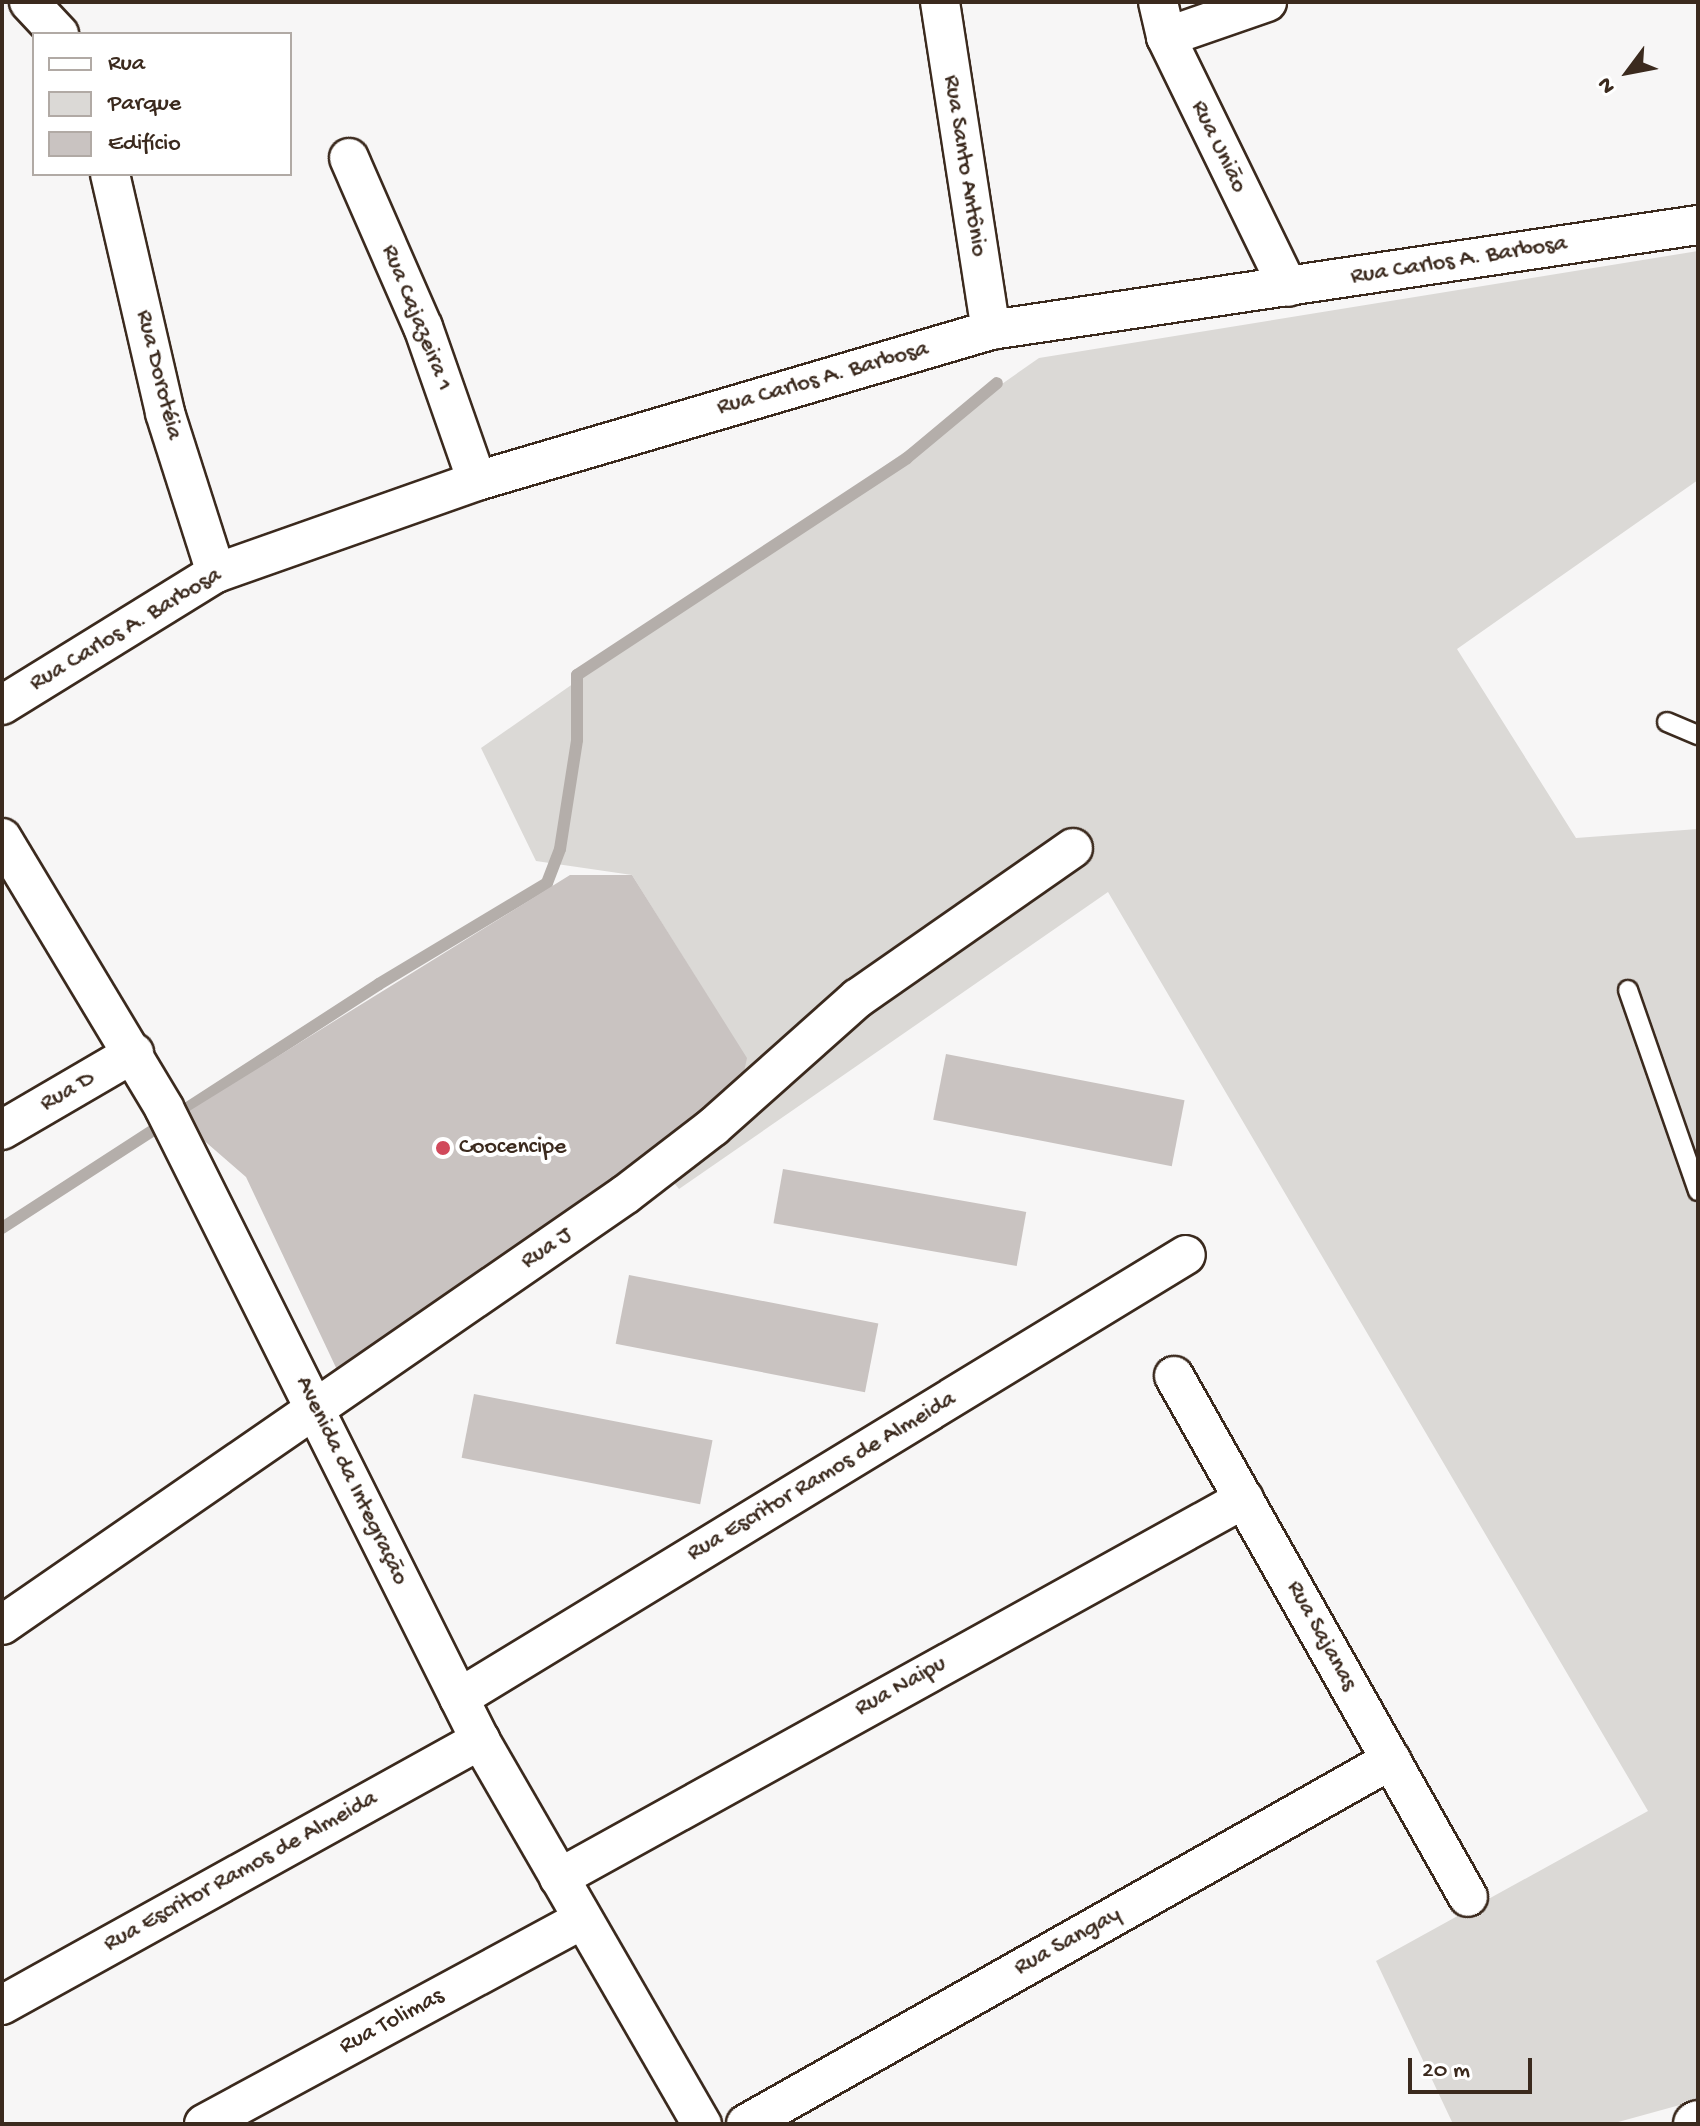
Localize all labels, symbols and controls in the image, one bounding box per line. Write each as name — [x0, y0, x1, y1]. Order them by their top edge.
legend — [32, 32, 292, 176]
north arrow — [1588, 32, 1668, 112]
text: Rua — [108, 50, 145, 79]
text: N — [1593, 72, 1622, 98]
street label: Rua Santo Antônio — [935, 73, 993, 259]
text: Parque — [108, 90, 181, 119]
street label: Rua União — [1183, 96, 1253, 198]
text: Edifício — [108, 130, 181, 159]
street label: Rua Carlos A. Barbosa — [1349, 230, 1569, 292]
street label: Rua Cajazeira 1 — [374, 241, 458, 395]
street label: Rua Dorotéia — [128, 307, 188, 443]
street label: Rua Carlos A. Barbosa — [714, 335, 932, 423]
street label: Rua Carlos A. Barbosa — [25, 561, 227, 699]
street label: Rua D — [35, 1065, 101, 1119]
place label: Coocencipe — [459, 1134, 566, 1162]
marker: Coocencipe — [434, 1139, 452, 1157]
street label: Rua J — [516, 1222, 578, 1276]
street label: Avenida da Integração — [288, 1372, 414, 1590]
street label: Rua Escritor Ramos de Almeida — [682, 1385, 962, 1569]
street label: Rua Sajanas — [1279, 1576, 1363, 1696]
street label: Rua Naipu — [850, 1650, 952, 1724]
street label: Rua Escritor Ramos de Almeida — [99, 1785, 383, 1959]
street label: Rua Sangay — [1010, 1901, 1126, 1983]
street label: Rua Tolimas — [335, 1982, 449, 2062]
scale bar — [1412, 2042, 1536, 2092]
text: 20 m — [1422, 2057, 1470, 2086]

